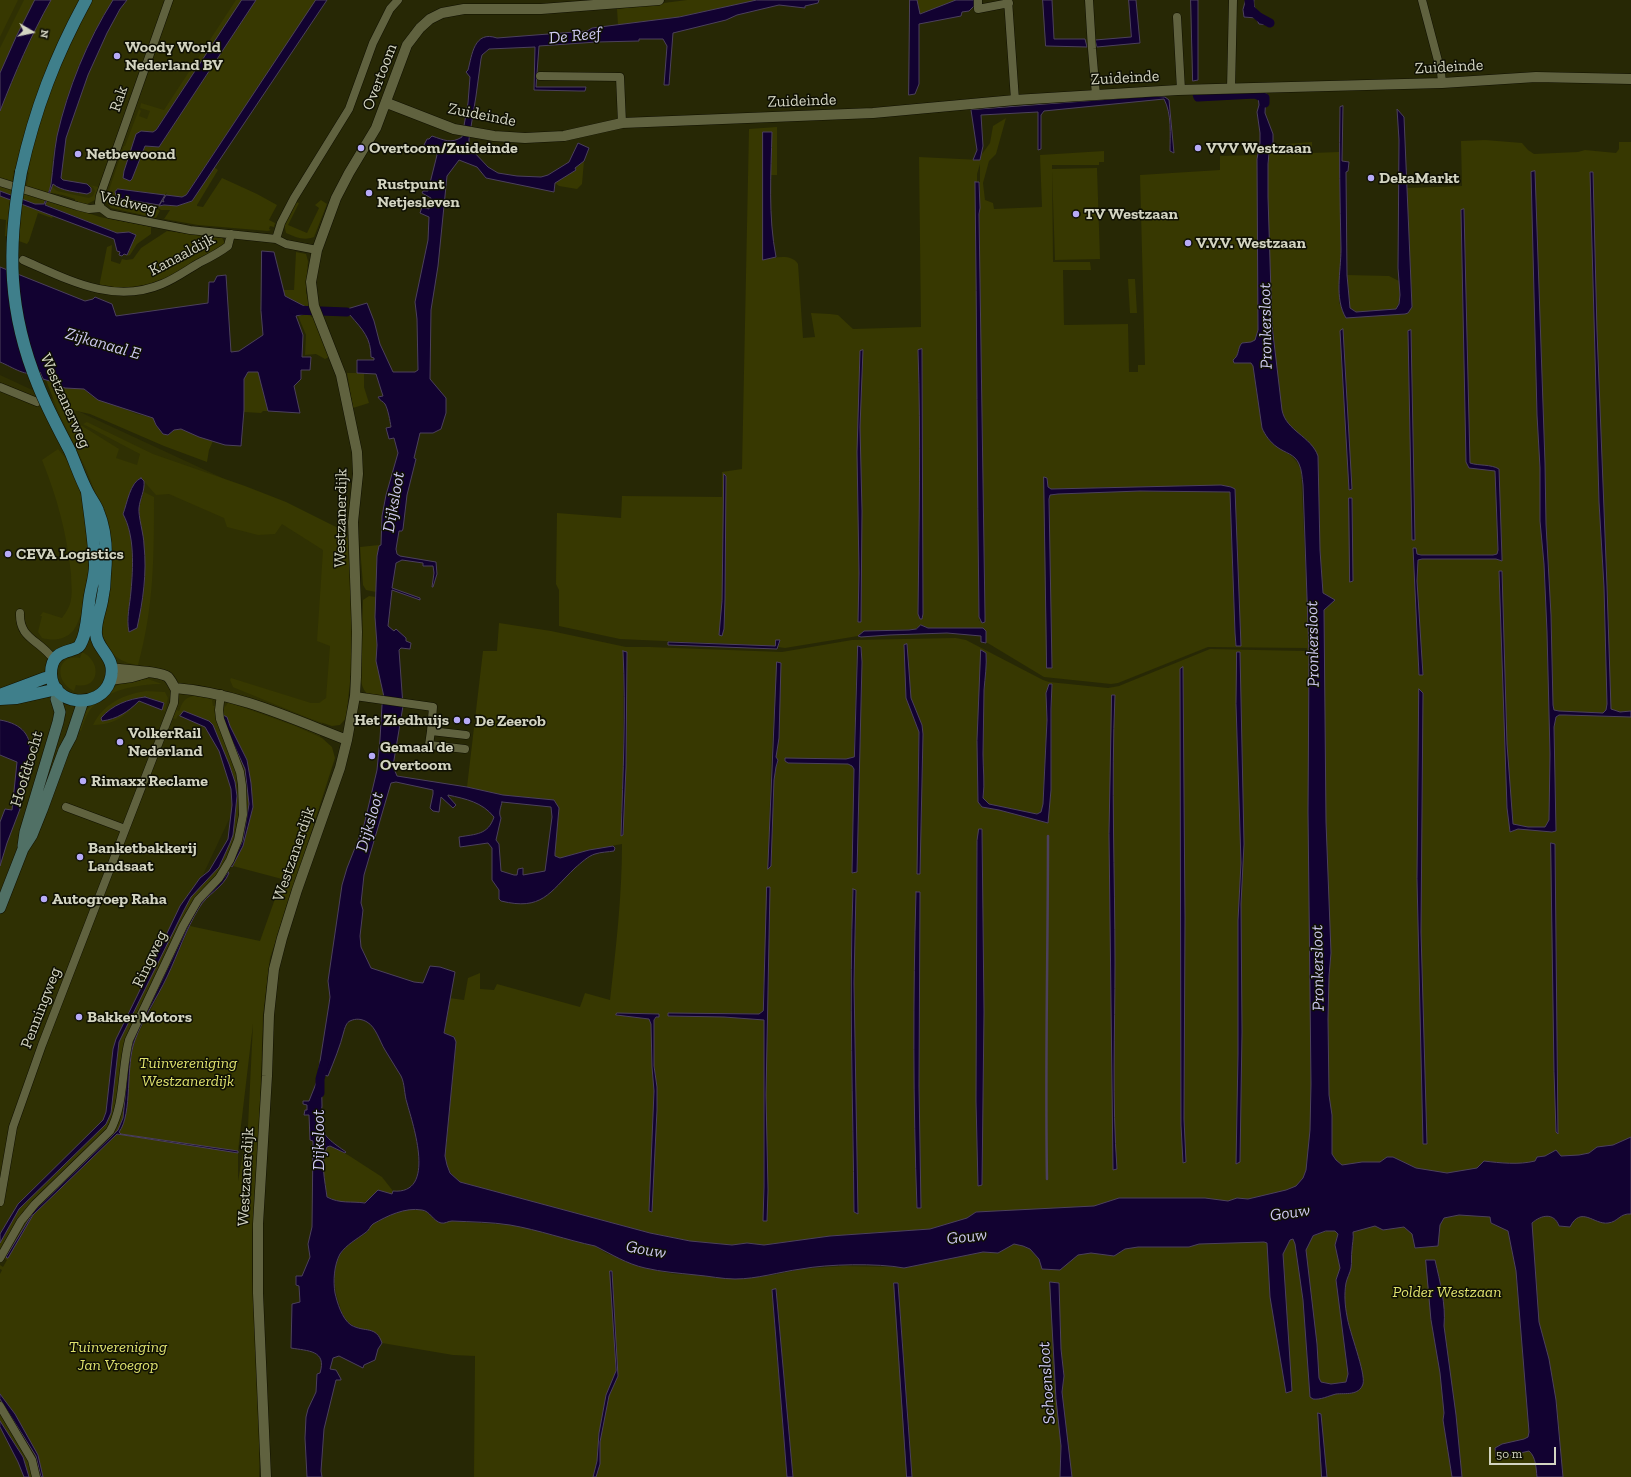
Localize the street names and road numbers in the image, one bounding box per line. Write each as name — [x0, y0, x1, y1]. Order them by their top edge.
street label: Overtoom — [359, 41, 401, 113]
street label: Zuideinde — [1414, 56, 1484, 78]
street label: Zuideinde — [1090, 67, 1160, 89]
street label: Rak — [106, 84, 132, 114]
street label: Zuideinde — [767, 90, 837, 112]
street label: Zuideinde — [446, 99, 518, 131]
street label: Veldweg — [98, 187, 158, 219]
street label: Kanaaldijk — [145, 230, 219, 280]
street label: Westzanerweg — [36, 351, 94, 451]
street label: Westzanerdijk — [331, 468, 351, 568]
street label: Hoofdtocht — [6, 729, 48, 809]
street label: Westzanerdijk — [269, 804, 319, 904]
street label: Ringweg — [128, 927, 172, 991]
street label: Penningweg — [17, 965, 65, 1051]
street label: Westzanerdijk — [234, 1127, 258, 1227]

